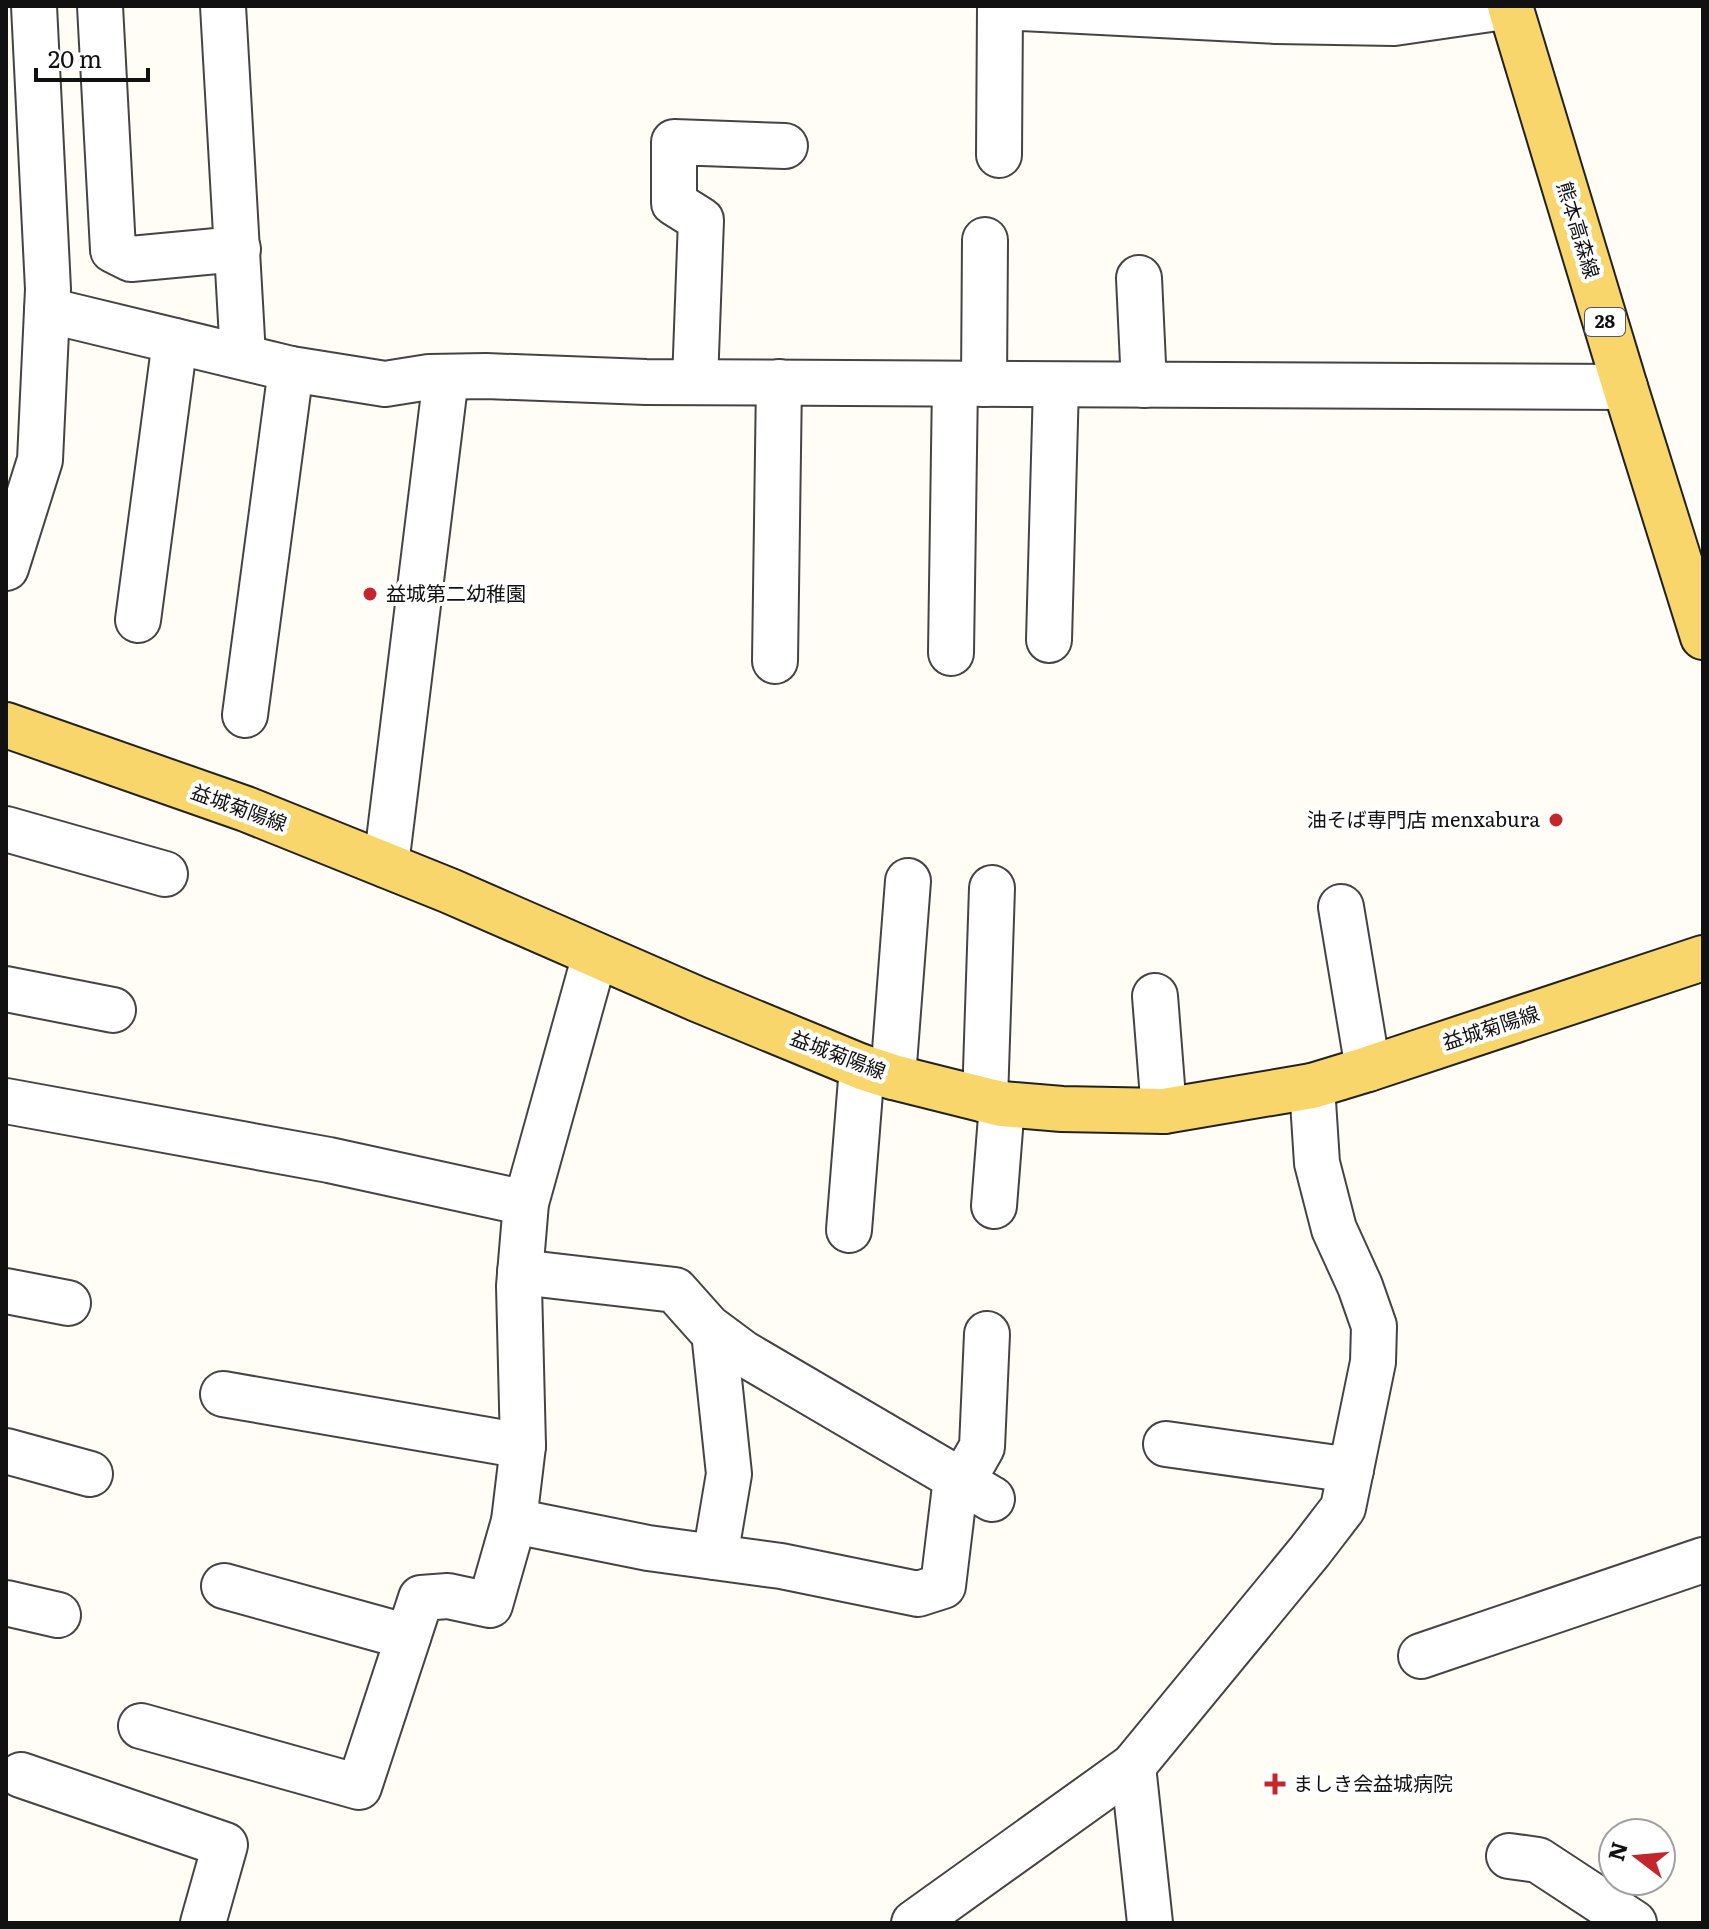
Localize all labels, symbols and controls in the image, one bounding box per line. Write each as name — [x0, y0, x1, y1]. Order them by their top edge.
scale bar — [36, 32, 148, 82]
text: 20 m — [48, 40, 102, 75]
street label: 熊本高森線 — [1551, 177, 1609, 282]
road number: 28 — [1585, 308, 1625, 336]
place label: 益城第二幼稚園 — [386, 577, 526, 607]
marker: 益城第二幼稚園 — [361, 585, 379, 603]
street label: 益城菊陽線 — [188, 775, 292, 837]
place label: 油そば専門店 menxabura — [1307, 803, 1540, 833]
marker: 油そば専門店 menxabura — [1547, 811, 1565, 829]
street label: 益城菊陽線 — [1438, 996, 1543, 1056]
street label: 益城菊陽線 — [787, 1021, 891, 1085]
place label: ましき会益城病院 — [1293, 1767, 1453, 1797]
marker: ましき会益城病院 — [1264, 1773, 1286, 1795]
north arrow — [1597, 1817, 1677, 1897]
text: N — [1598, 1838, 1635, 1864]

